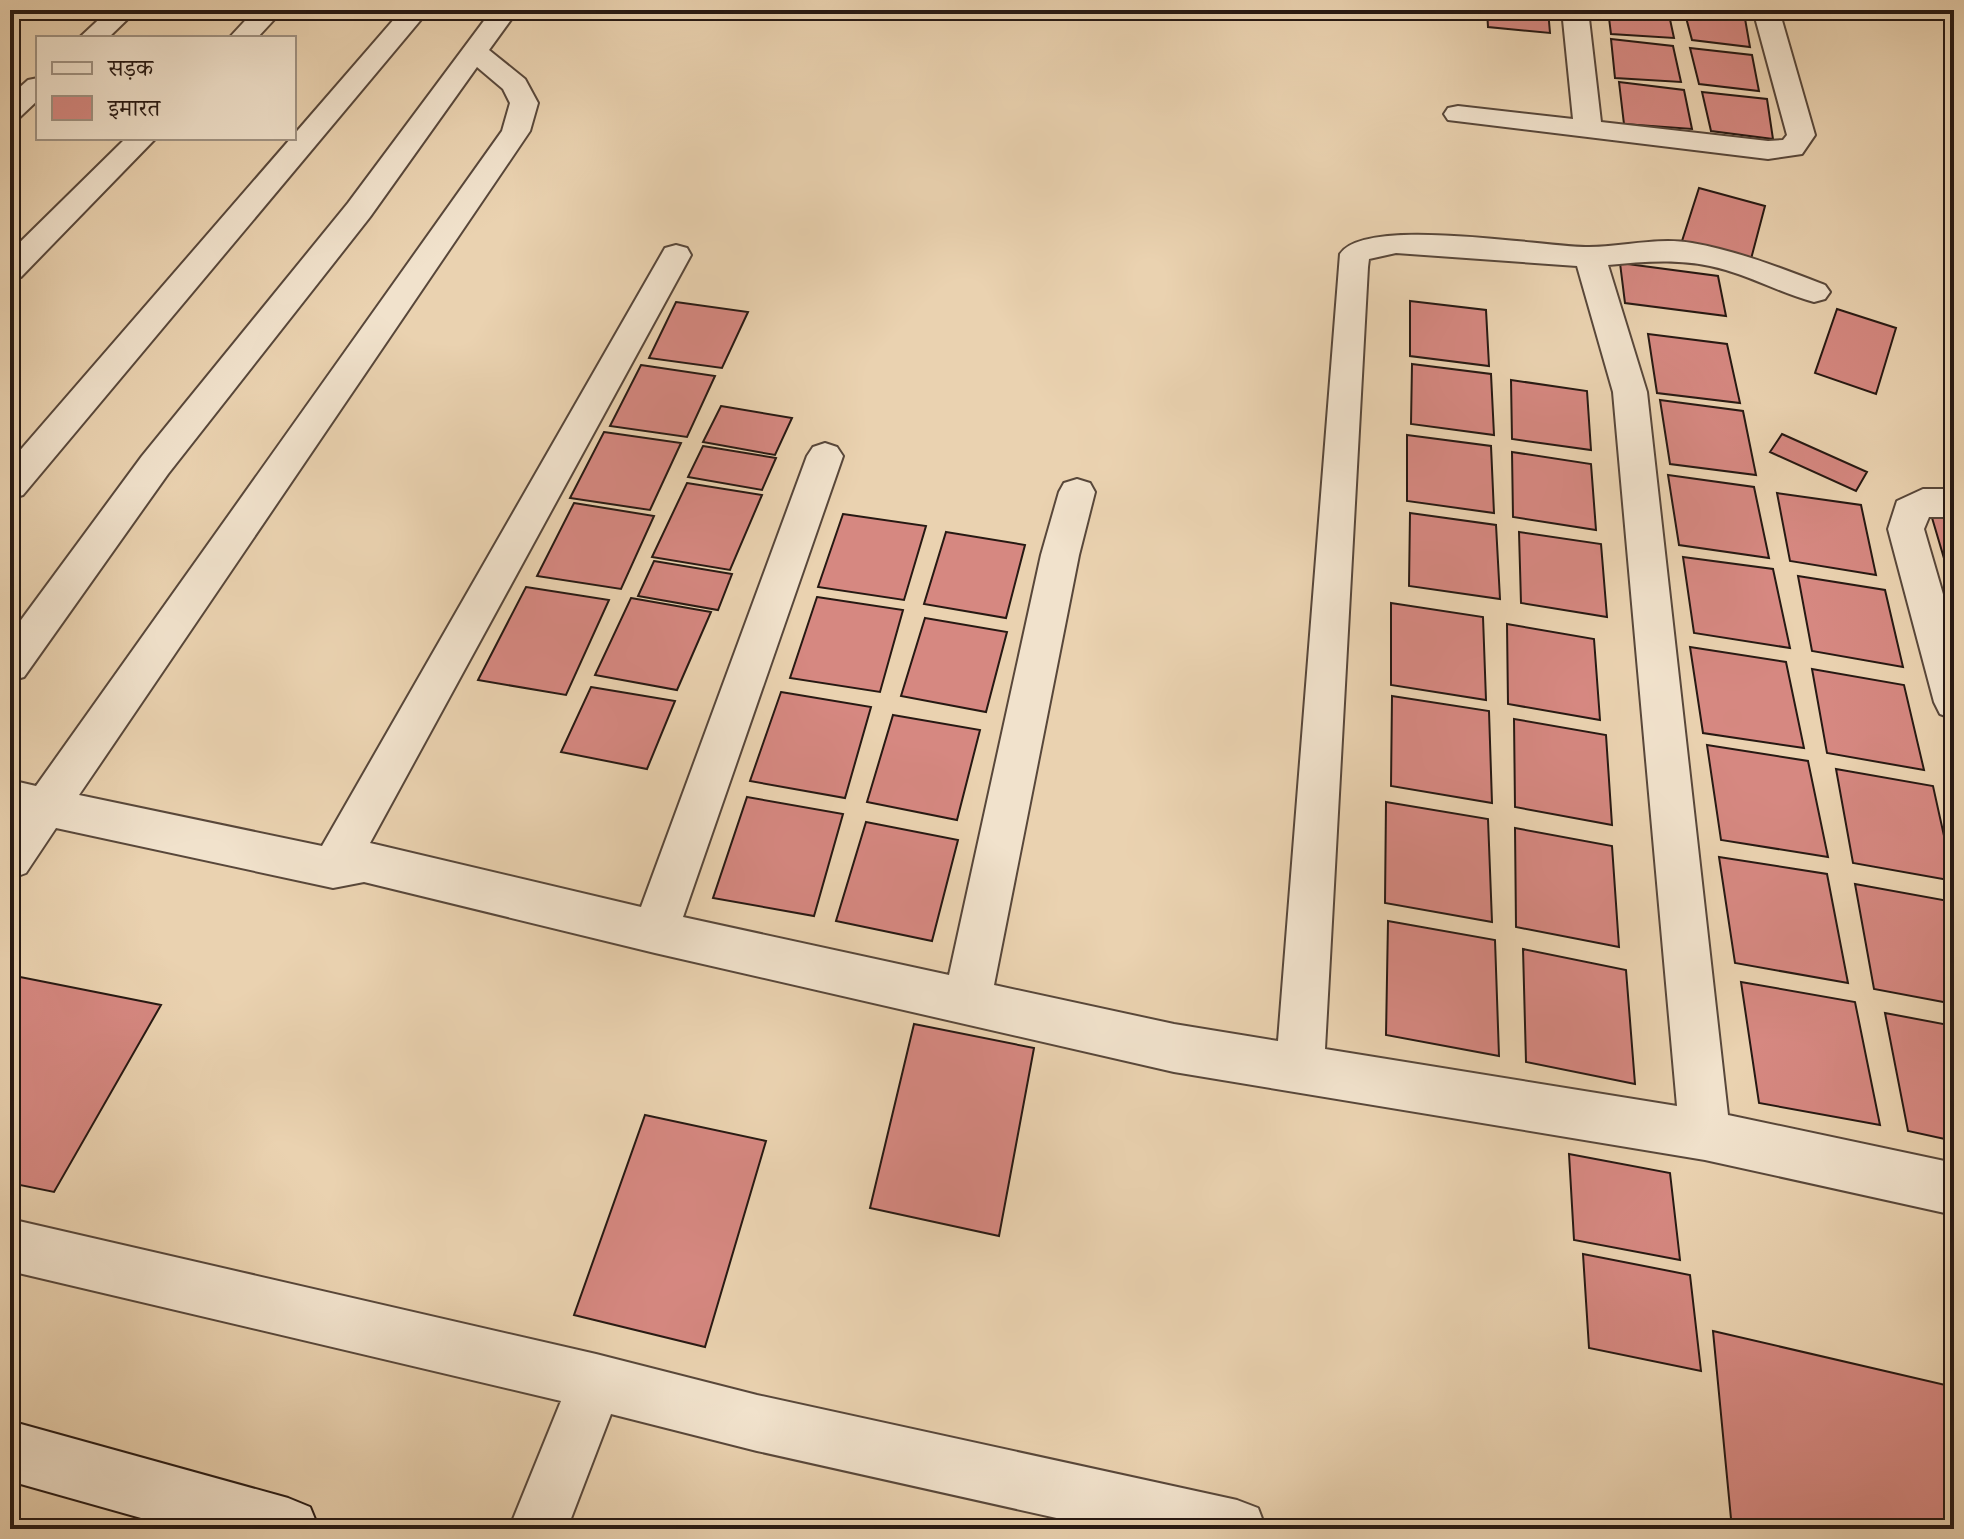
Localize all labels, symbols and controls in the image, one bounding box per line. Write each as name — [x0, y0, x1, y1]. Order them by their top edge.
legend — [36, 36, 296, 140]
text: सड़क — [107, 53, 155, 82]
text: इमारत — [107, 93, 161, 122]

